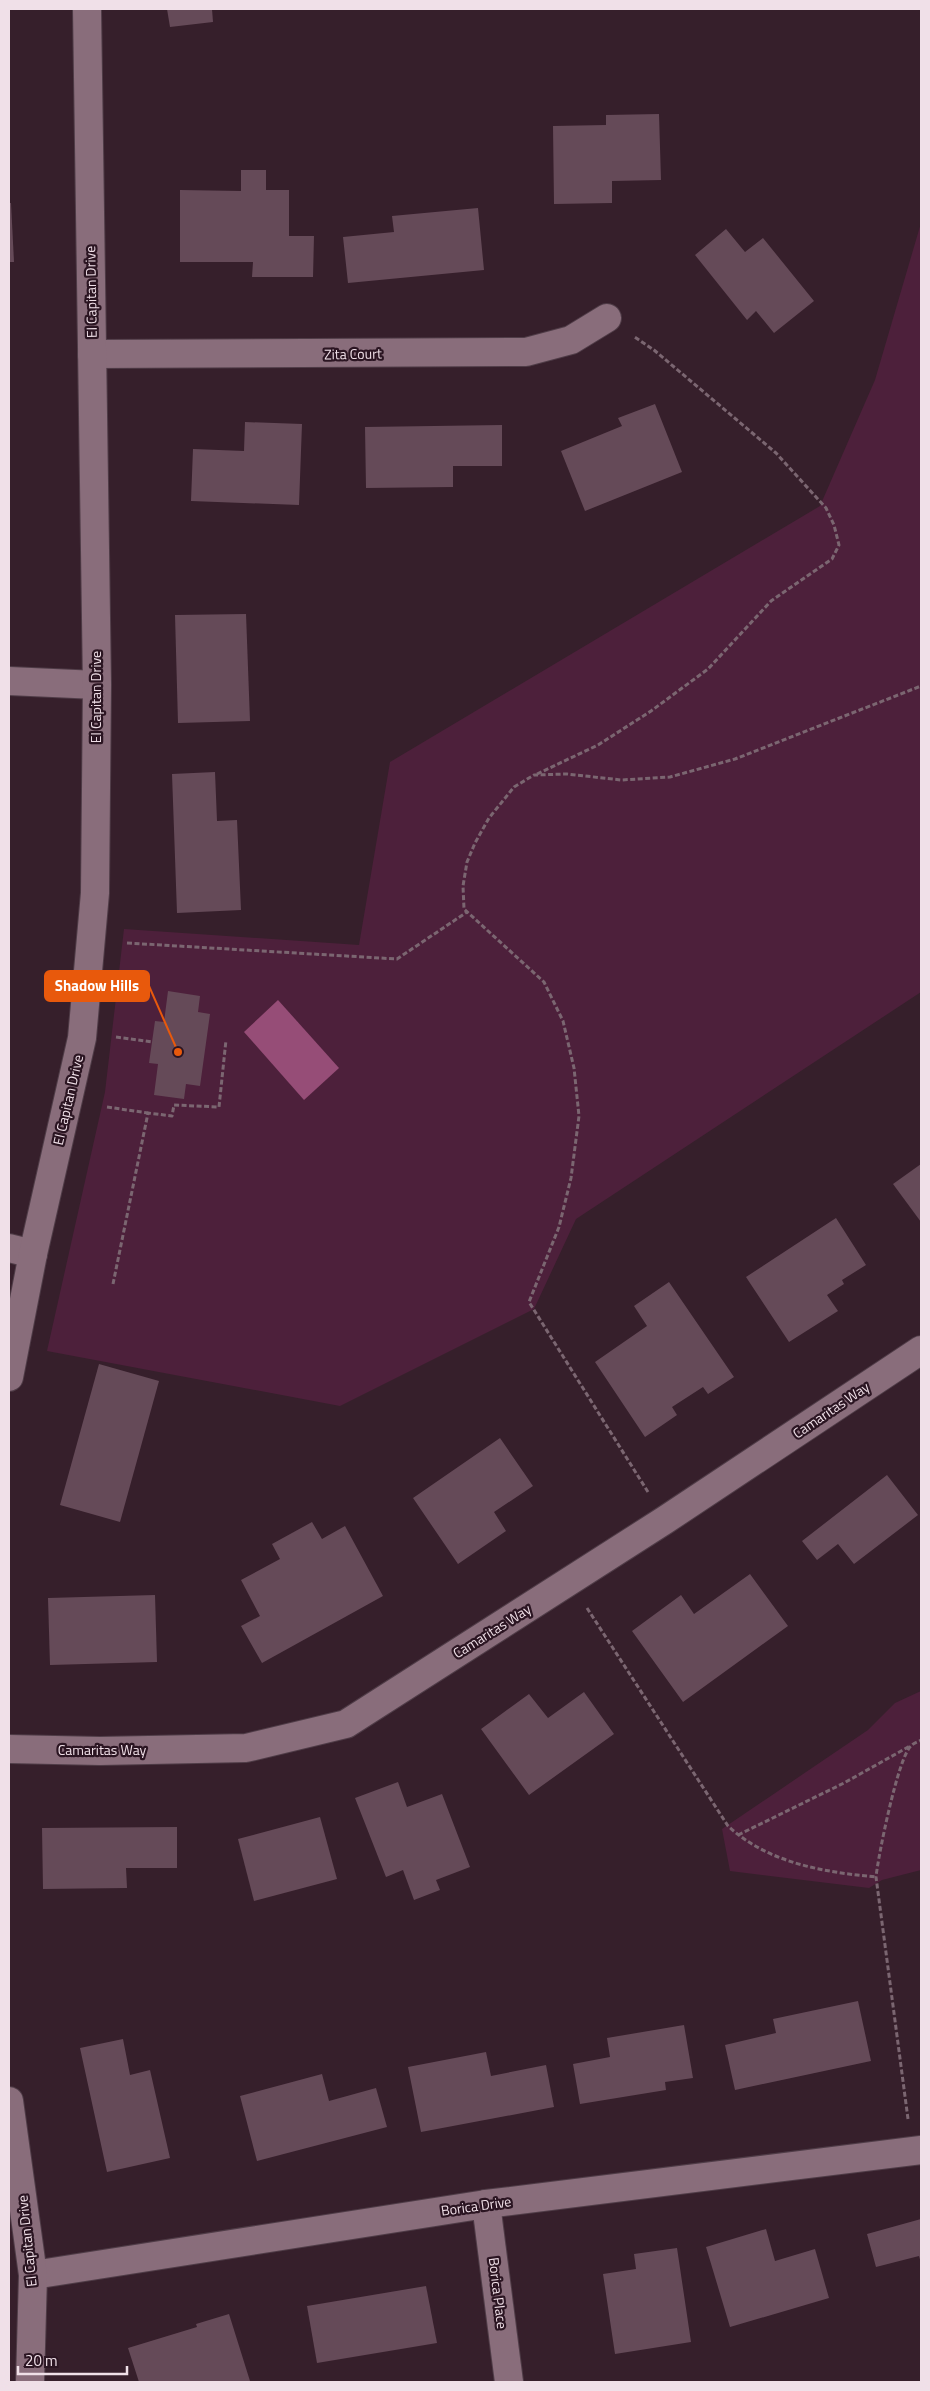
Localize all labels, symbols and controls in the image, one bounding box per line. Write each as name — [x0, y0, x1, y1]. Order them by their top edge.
street label: El Capitan Drive — [79, 246, 102, 338]
street label: Zita Court — [324, 342, 382, 365]
street label: El Capitan Drive — [85, 651, 106, 743]
callout: Shadow Hills — [45, 971, 149, 1001]
text: Shadow Hills — [55, 974, 139, 997]
street label: El Capitan Drive — [47, 1053, 88, 1147]
street label: Camaritas Way — [788, 1376, 874, 1443]
street label: Camaritas Way — [449, 1598, 535, 1663]
street label: Camaritas Way — [58, 1739, 147, 1760]
street label: Borica Drive — [439, 2190, 512, 2221]
street label: El Capitan Drive — [11, 2194, 42, 2288]
street label: Borica Place — [484, 2256, 513, 2330]
scale bar — [18, 2344, 126, 2376]
text: 20 m — [25, 2349, 58, 2372]

